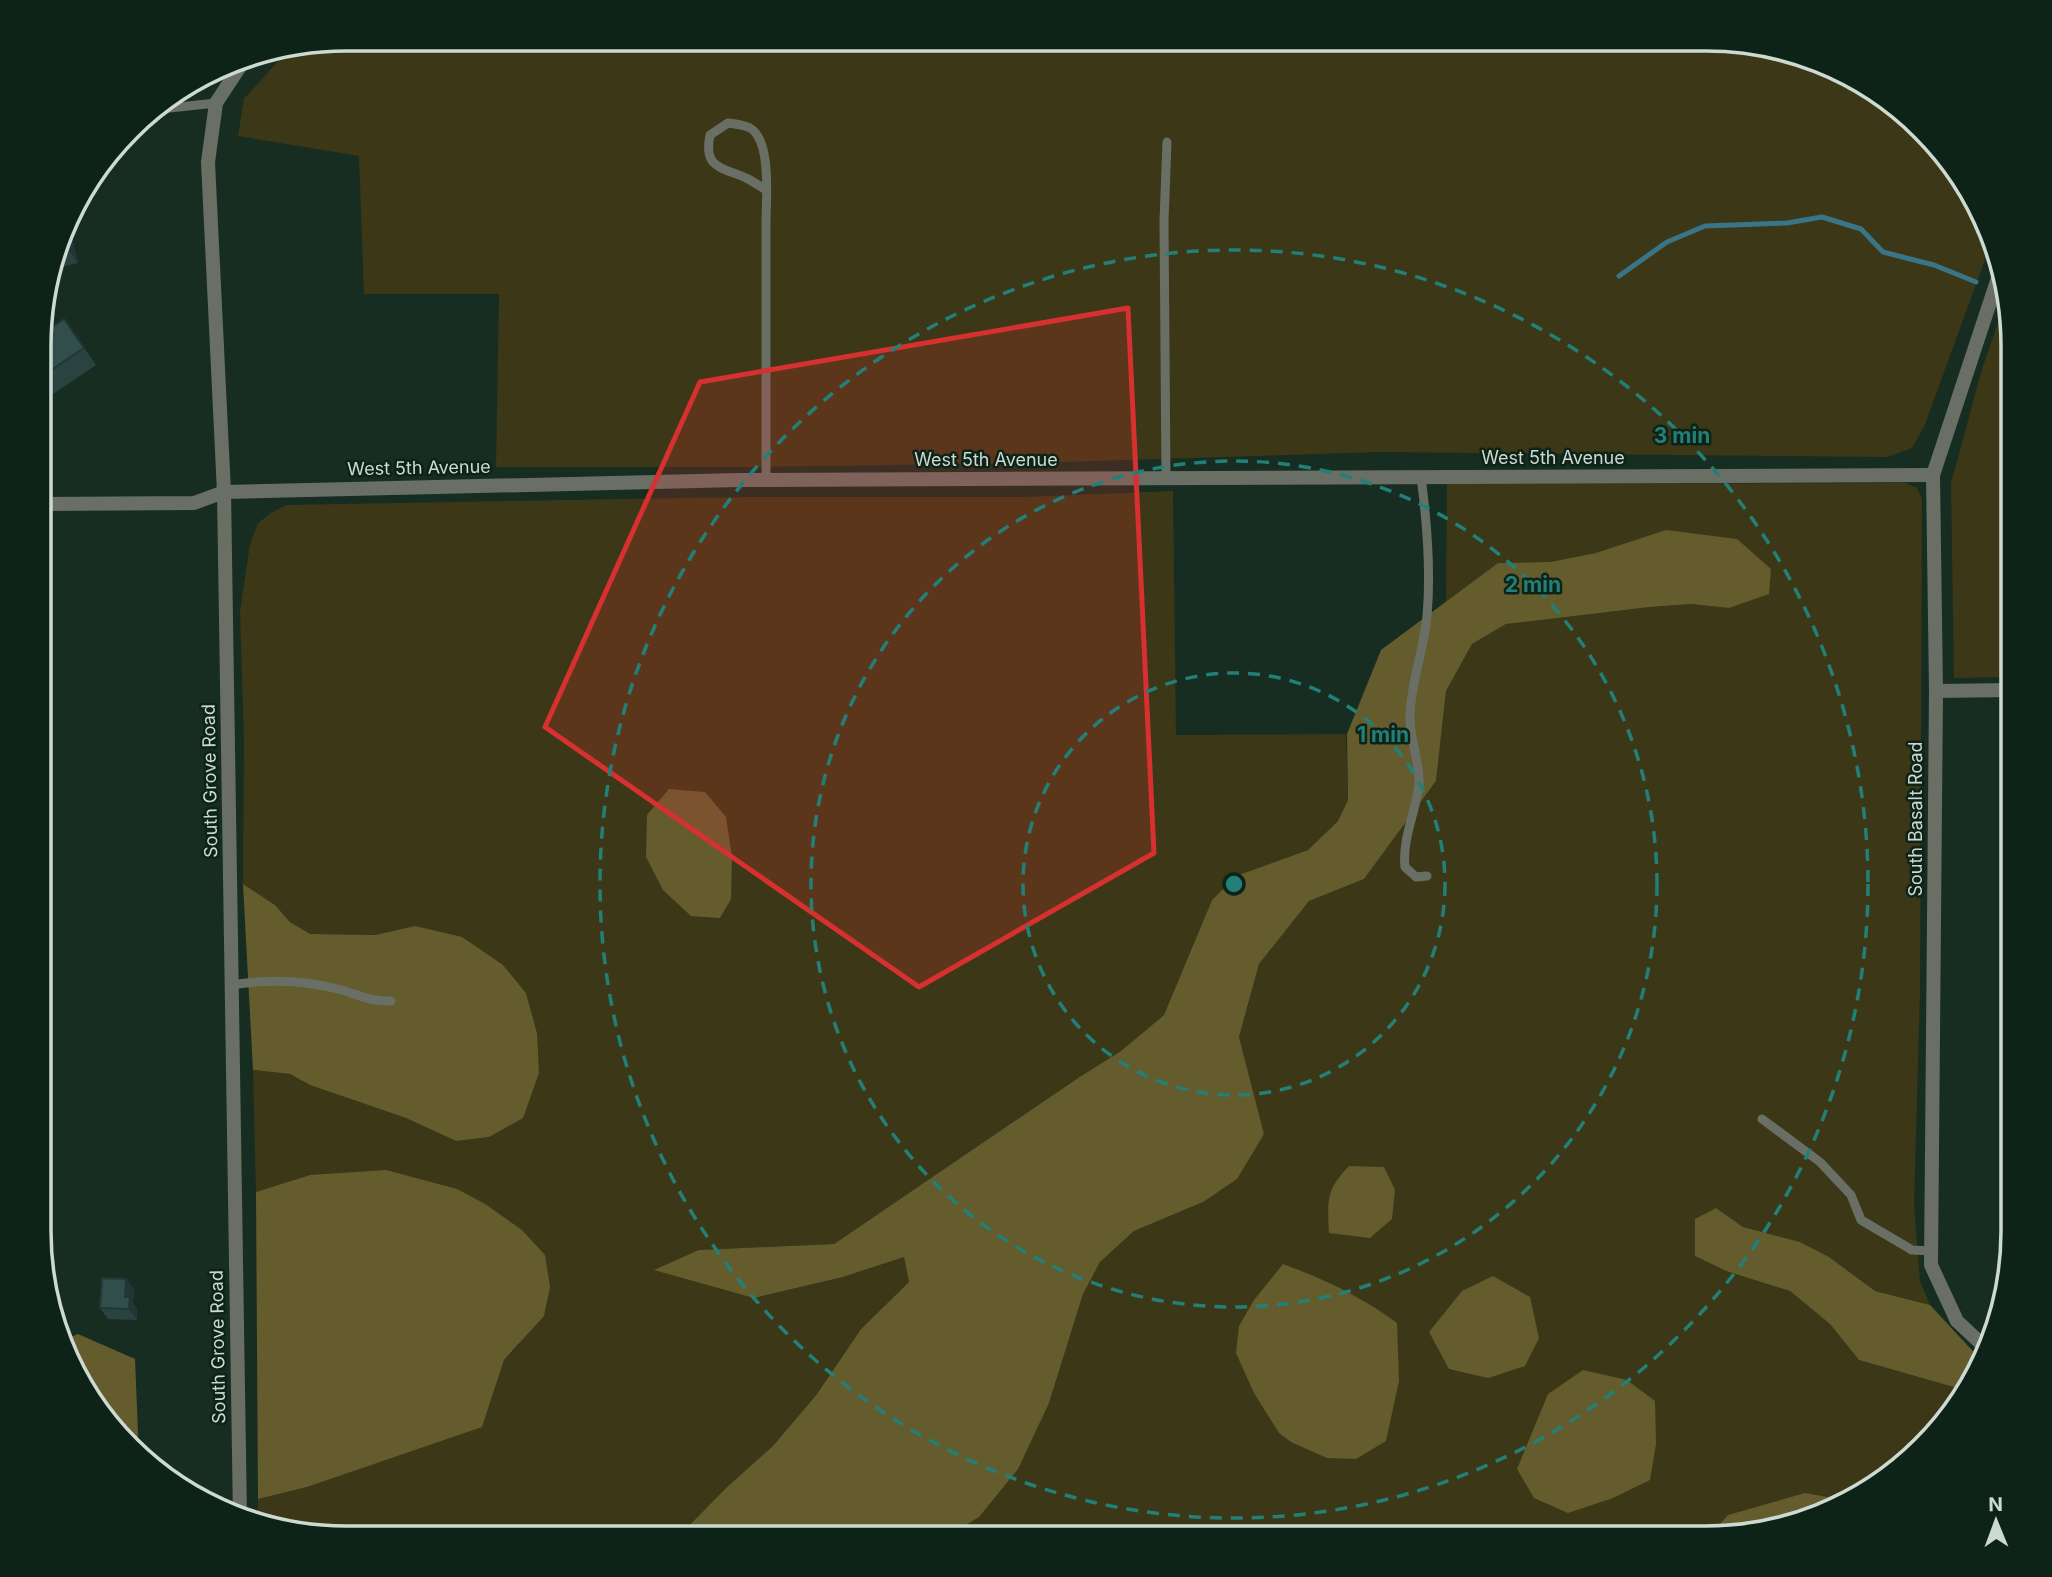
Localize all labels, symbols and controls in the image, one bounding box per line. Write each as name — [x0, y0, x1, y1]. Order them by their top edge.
text: 3 min — [1654, 423, 1710, 448]
street label: West 5th Avenue — [1481, 447, 1625, 468]
street label: West 5th Avenue — [914, 449, 1058, 470]
street label: West 5th Avenue — [347, 456, 491, 479]
text: 2 min — [1505, 572, 1561, 597]
street label: South Grove Road — [198, 704, 221, 858]
text: 1 min — [1357, 722, 1409, 747]
street label: South Basalt Road — [1905, 741, 1926, 897]
centre of rings — [1222, 872, 1246, 896]
street label: South Grove Road — [206, 1270, 229, 1424]
north arrow — [1961, 1486, 2031, 1556]
text: N — [1988, 1493, 2003, 1516]

